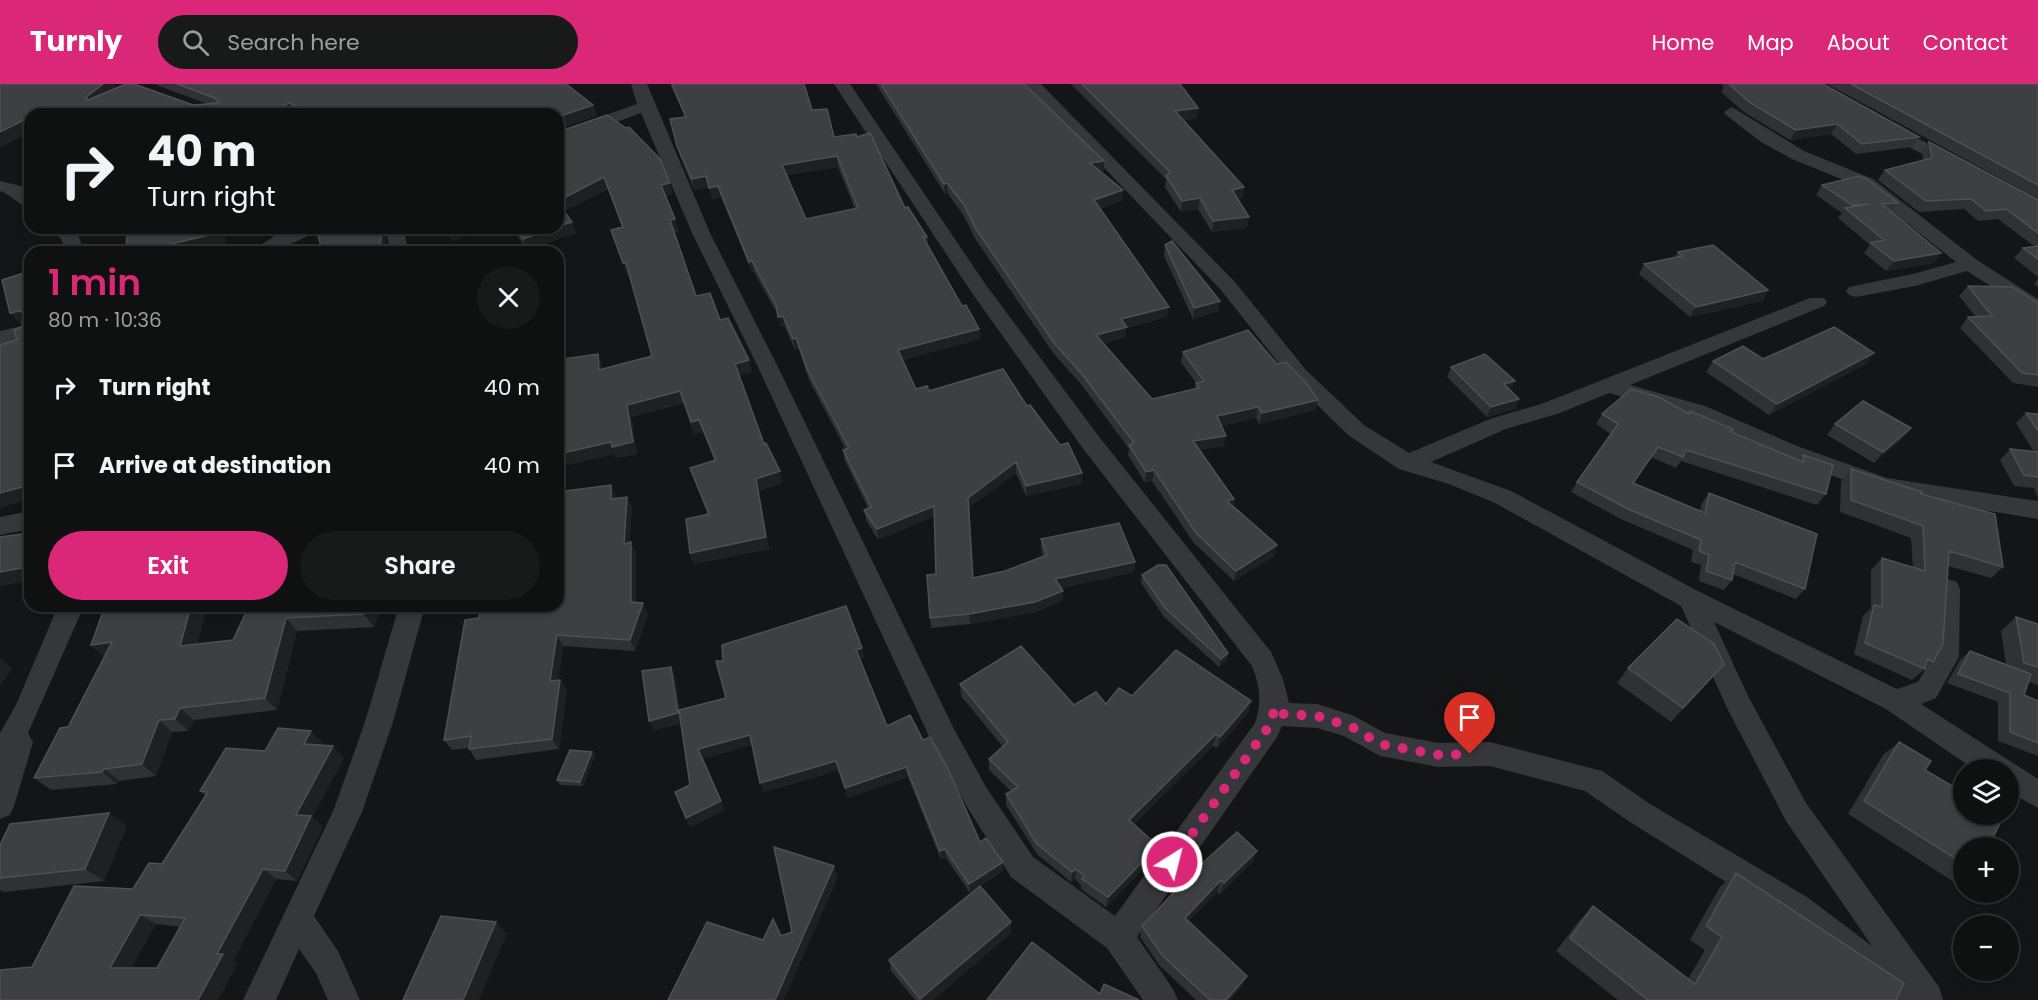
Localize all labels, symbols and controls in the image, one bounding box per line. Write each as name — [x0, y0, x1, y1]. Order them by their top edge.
search box — [158, 15, 578, 69]
text: Turnly — [30, 22, 122, 61]
icon: search — [179, 26, 212, 59]
text: Search here — [227, 27, 360, 58]
text: Home — [1652, 28, 1714, 57]
text: Map — [1747, 28, 1794, 57]
text: About — [1827, 28, 1890, 57]
text: Contact — [1923, 28, 2008, 57]
text: 40 m — [147, 122, 256, 181]
icon: right — [48, 132, 126, 210]
text: Turn right — [147, 178, 276, 215]
text: 1 min — [48, 257, 141, 308]
button: close — [477, 266, 540, 329]
text: 80 m · 10:36 — [48, 306, 162, 334]
icon: right — [48, 371, 81, 404]
text: Turn right — [99, 372, 210, 403]
text: 40 m — [484, 372, 540, 403]
icon: arrive — [48, 449, 81, 482]
text: Arrive at destination — [99, 450, 331, 481]
text: 40 m — [484, 450, 540, 481]
button: Exit — [48, 531, 288, 600]
button: Share — [300, 531, 540, 600]
pin — [1444, 692, 1495, 754]
icon: arrive — [1453, 701, 1486, 734]
map controls — [1953, 759, 2019, 981]
button: layers — [1953, 759, 2019, 825]
position arrow — [1140, 830, 1204, 894]
button: + — [1953, 837, 2019, 903]
button: − — [1953, 915, 2019, 981]

